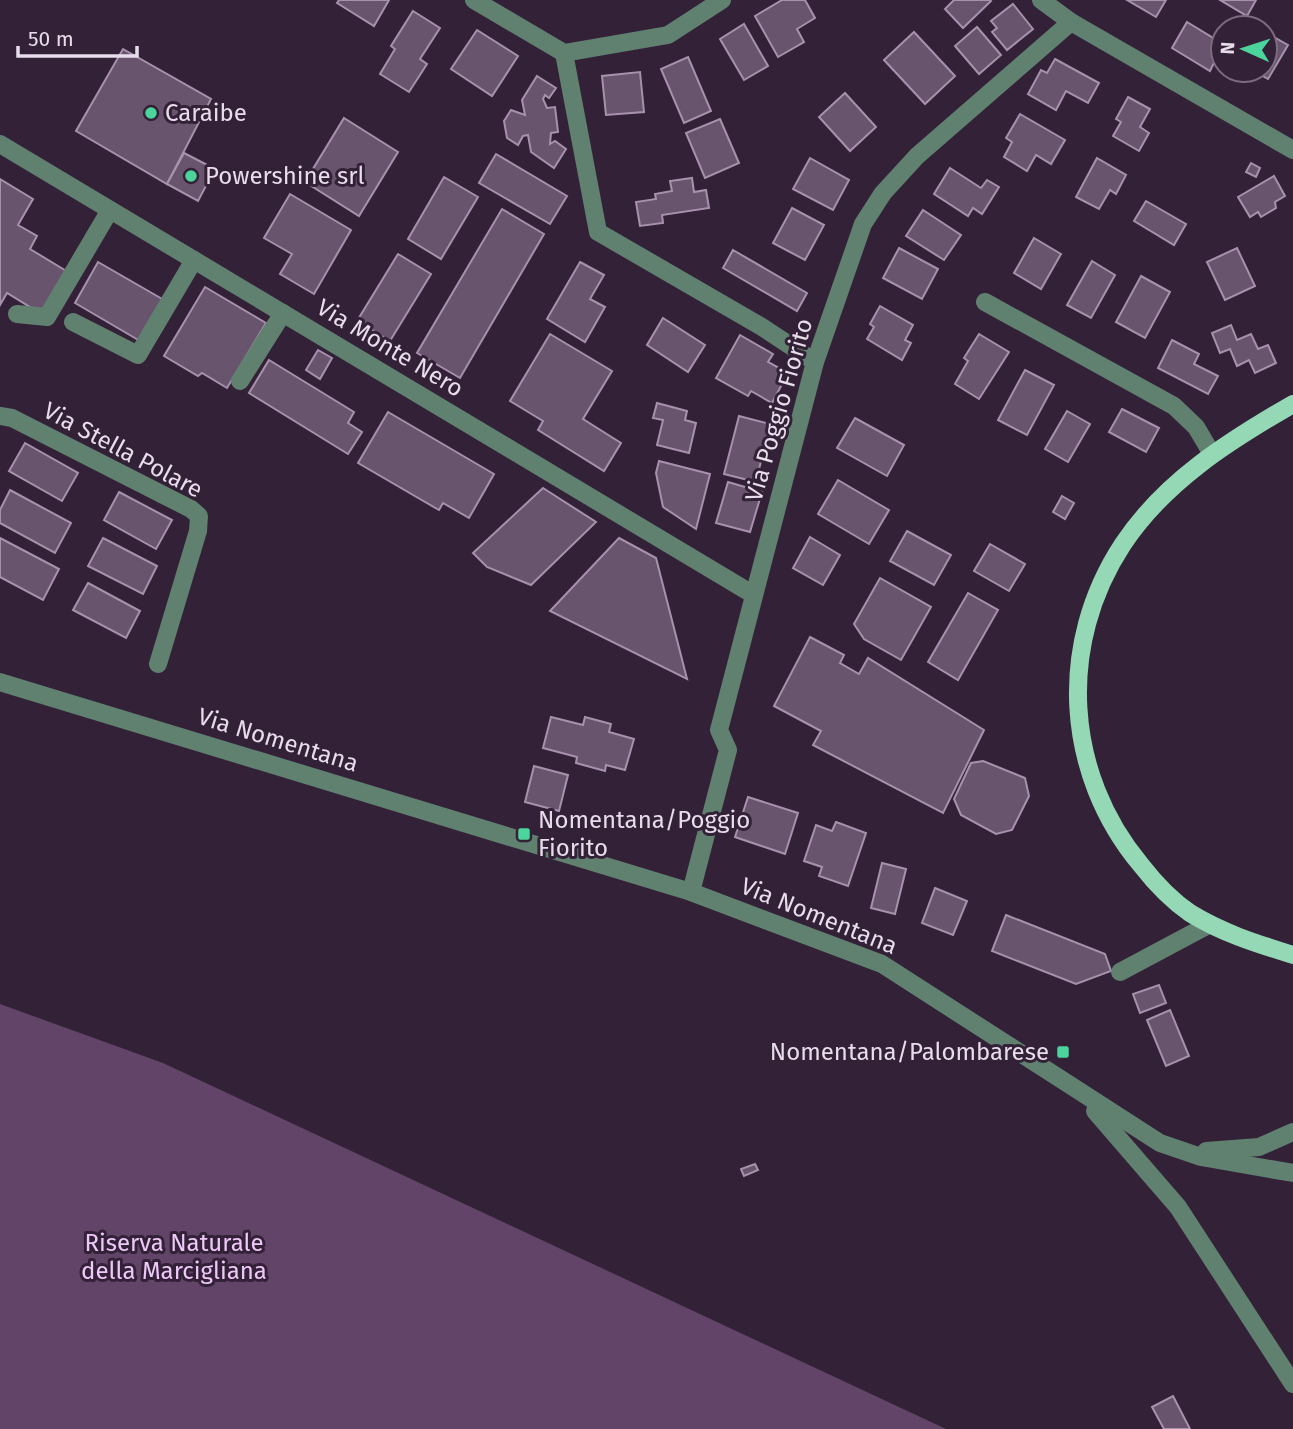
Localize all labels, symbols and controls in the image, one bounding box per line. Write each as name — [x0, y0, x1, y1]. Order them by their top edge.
scale bar — [18, 14, 136, 58]
north arrow — [1209, 14, 1279, 84]
text: 50 m — [28, 26, 74, 52]
text: N — [1216, 41, 1239, 55]
place label: Caraibe — [165, 99, 247, 127]
marker: Caraibe — [143, 105, 159, 121]
place label: Powershine srl — [205, 162, 364, 190]
marker: Powershine srl — [183, 168, 199, 184]
street label: Via Monte Nero — [312, 293, 468, 403]
street label: Via Poggio Fiorito — [740, 315, 818, 505]
street label: Via Stella Polare — [39, 396, 207, 504]
street label: Via Nomentana — [194, 702, 362, 778]
place label: Nomentana/Poggio Fiorito — [538, 806, 750, 862]
marker: Nomentana/Poggio Fiorito — [516, 826, 532, 842]
street label: Via Nomentana — [737, 872, 901, 960]
place label: Nomentana/Palombarese — [770, 1038, 1049, 1066]
marker: Nomentana/Palombarese — [1055, 1044, 1071, 1060]
park label: Riserva Naturale della Marcigliana — [81, 1229, 267, 1285]

